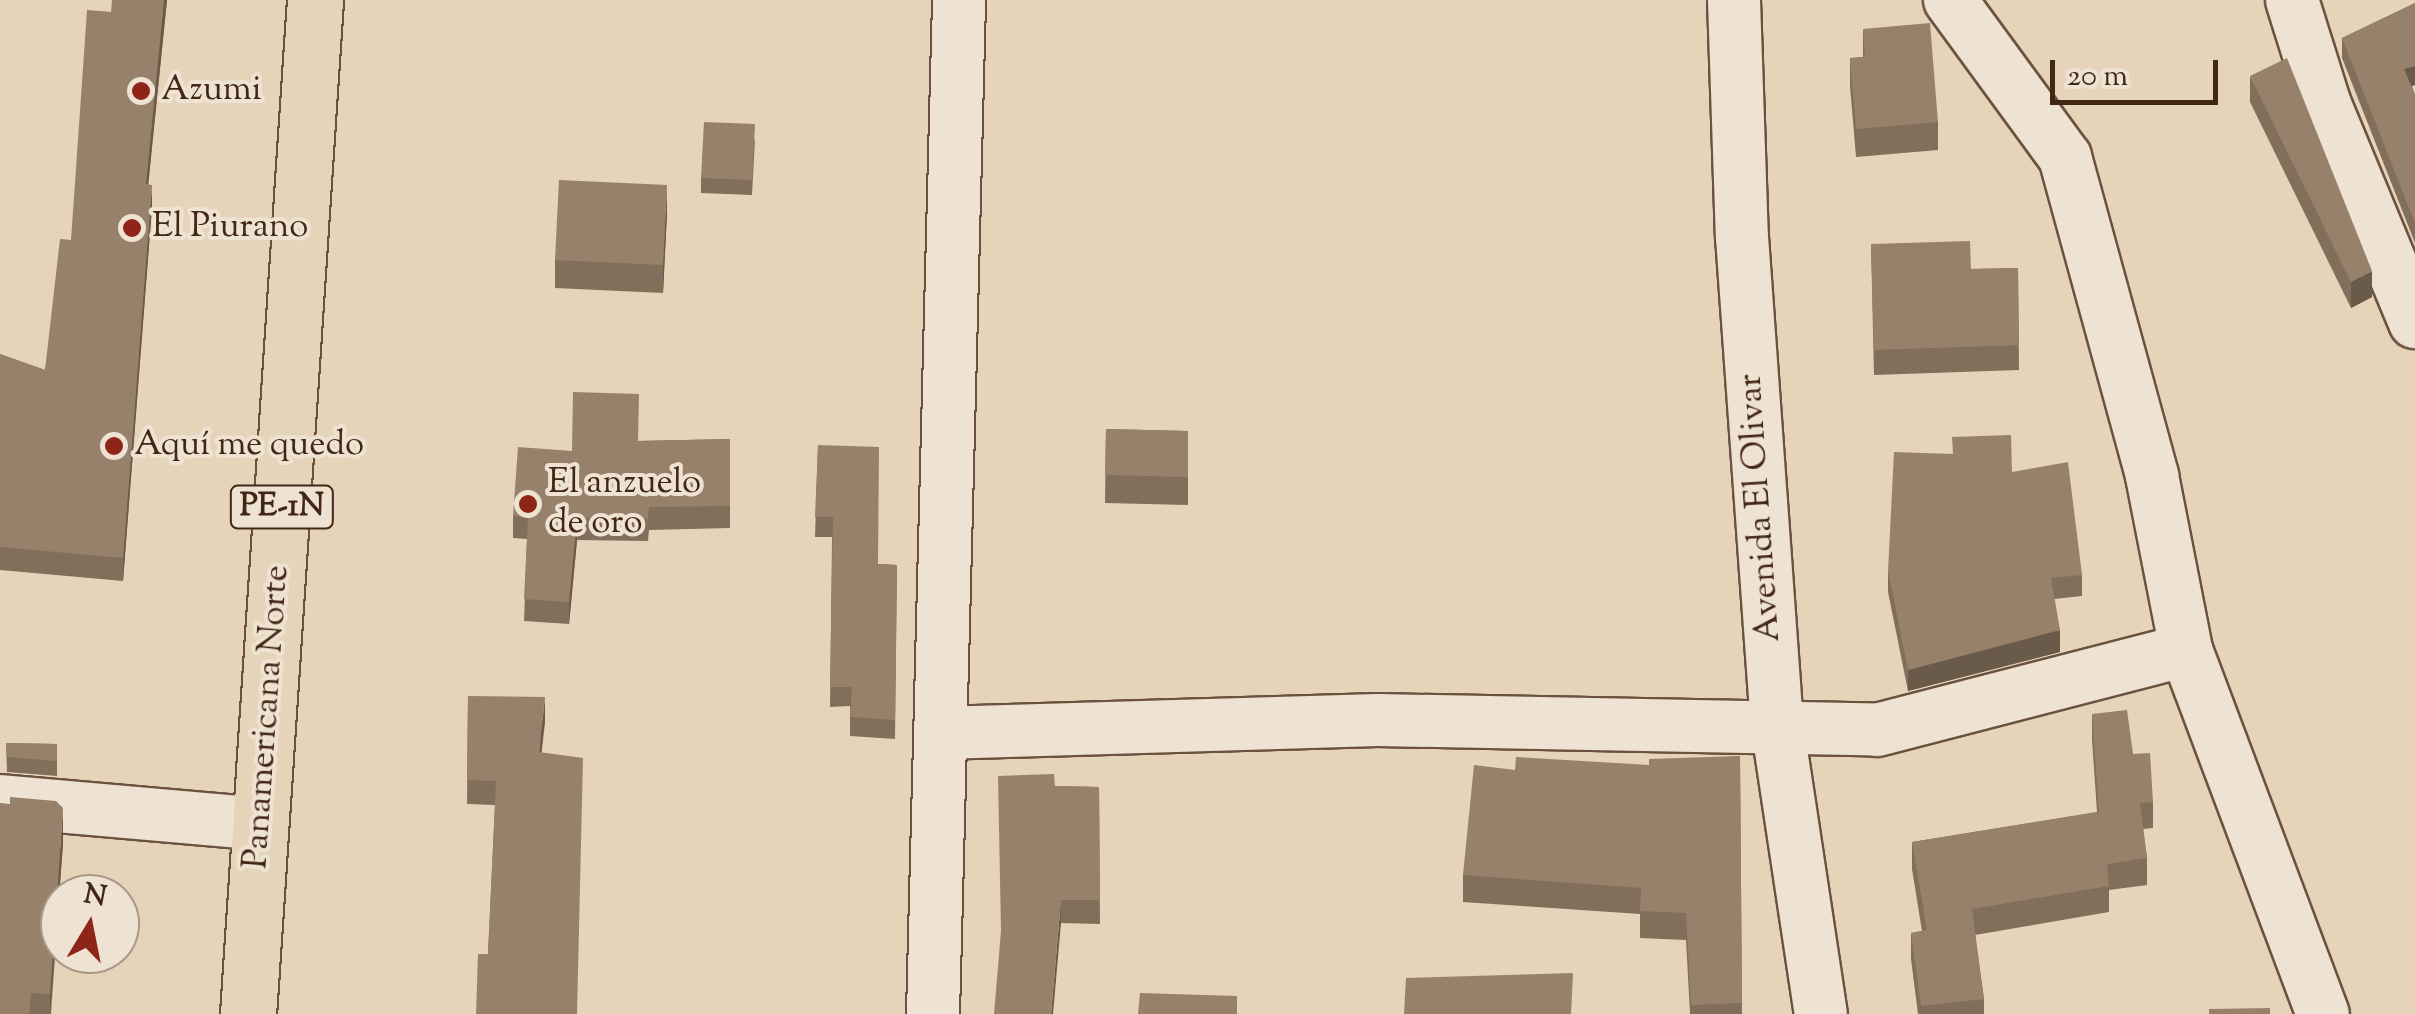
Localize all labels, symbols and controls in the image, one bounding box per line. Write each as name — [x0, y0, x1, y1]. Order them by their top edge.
scale bar — [2055, 40, 2222, 102]
text: 20 m — [2067, 56, 2128, 99]
place label: Azumi — [161, 70, 262, 112]
marker: Azumi — [130, 80, 152, 102]
place label: El Piurano — [152, 207, 308, 249]
marker: El Piurano — [121, 217, 143, 239]
street label: Avenida El Olivar — [1731, 372, 1791, 644]
place label: Aquí me quedo — [134, 425, 364, 467]
marker: Aquí me quedo — [103, 435, 125, 457]
place label: El anzuelo de oro — [548, 463, 701, 545]
road number: PE-1N — [230, 480, 334, 534]
marker: El anzuelo de oro — [517, 493, 539, 515]
street label: Panamericana Norte — [236, 564, 300, 870]
north arrow — [40, 874, 140, 974]
text: N — [80, 875, 109, 918]

